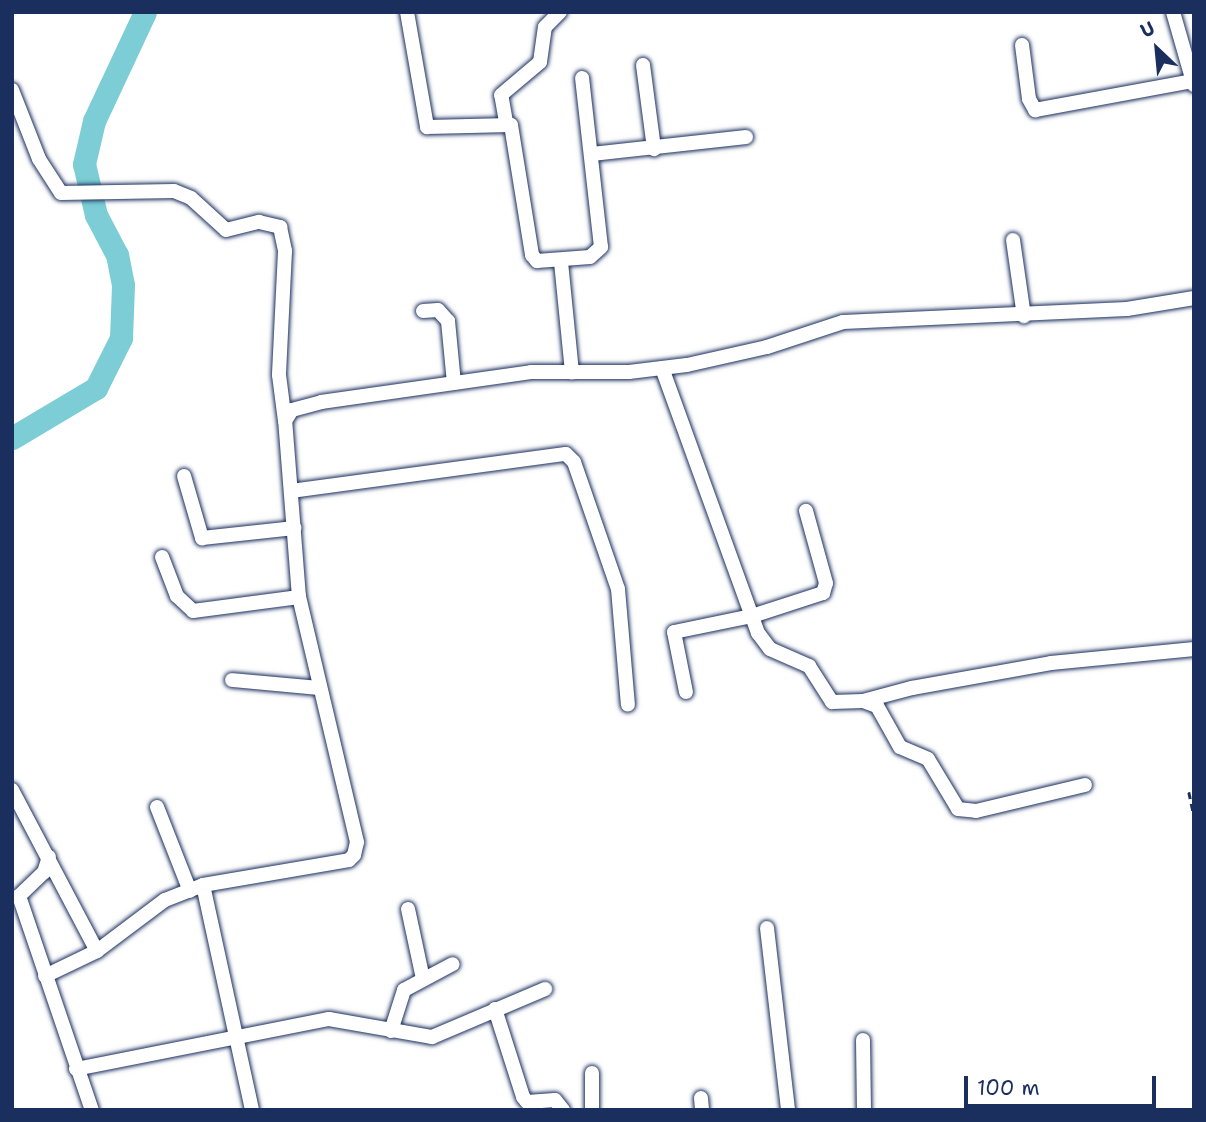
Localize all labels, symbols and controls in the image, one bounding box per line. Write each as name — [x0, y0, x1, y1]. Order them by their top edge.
north arrow — [1122, 14, 1192, 84]
text: U — [1136, 16, 1159, 44]
scale bar — [968, 1062, 1160, 1106]
text: 100 m — [977, 1074, 1040, 1102]

